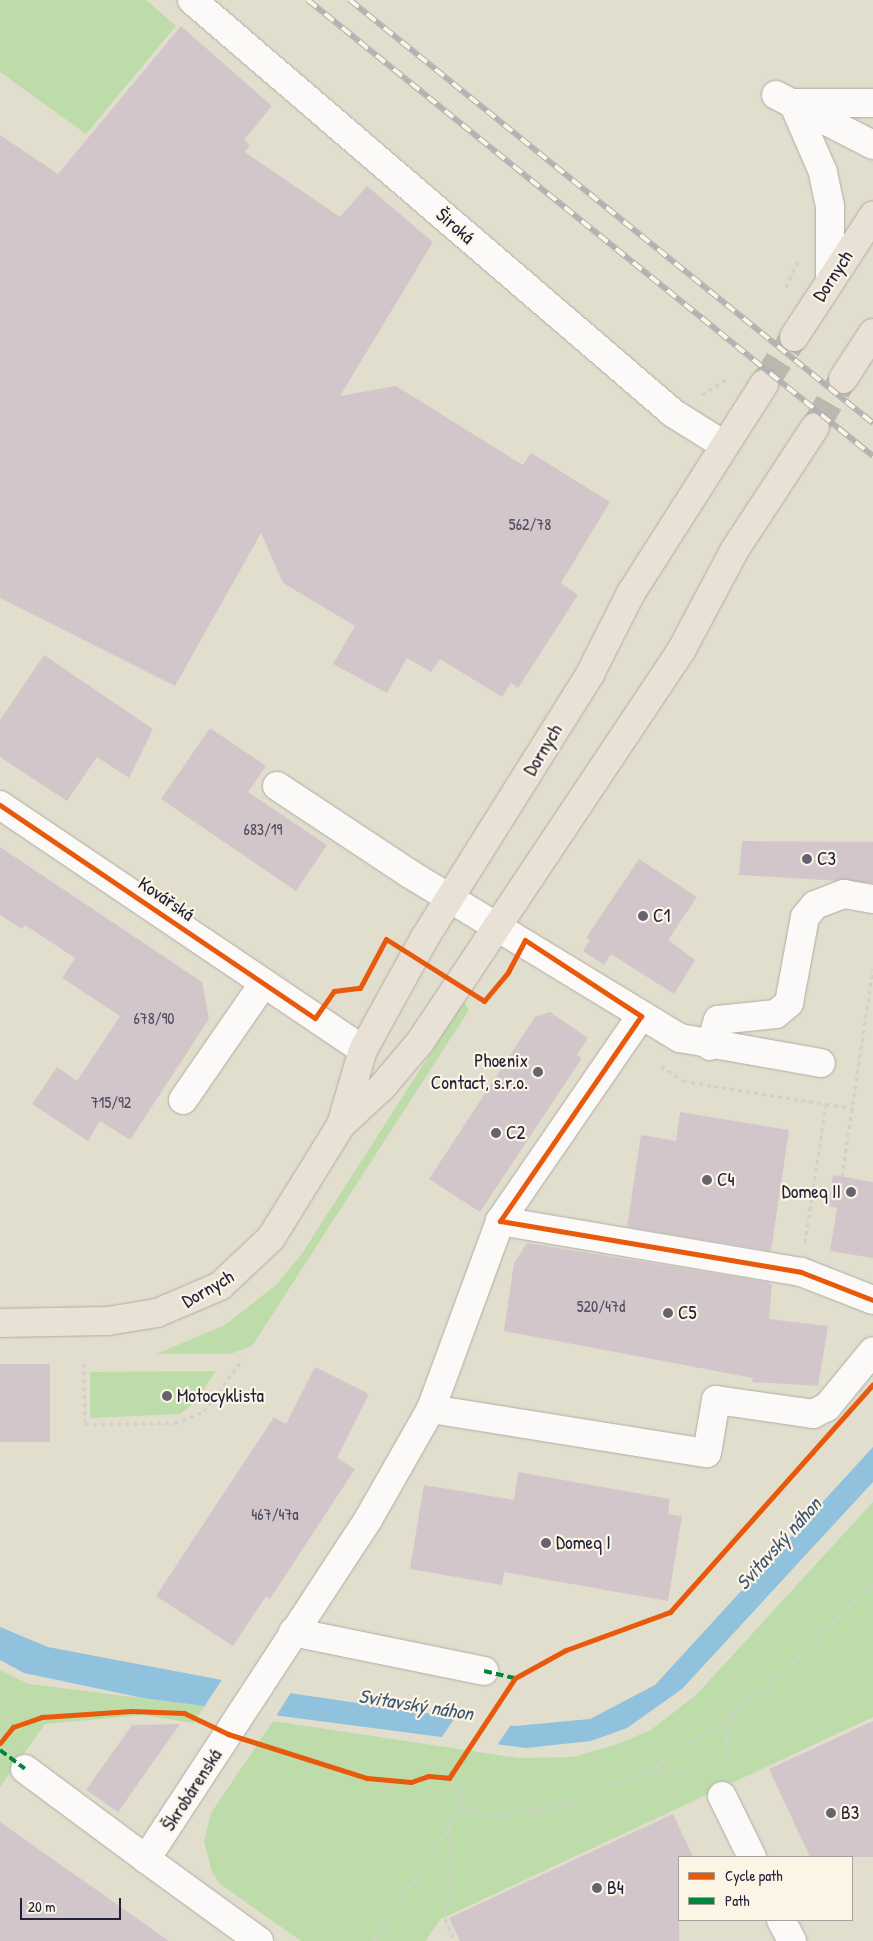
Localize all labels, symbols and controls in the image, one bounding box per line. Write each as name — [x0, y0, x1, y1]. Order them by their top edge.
street label: Široká — [431, 203, 479, 249]
street label: Dornych — [808, 246, 858, 306]
house number: 562/78 — [509, 514, 551, 534]
street label: Dornych — [519, 720, 567, 780]
house number: 683/19 — [244, 819, 282, 839]
place label: C3 — [817, 848, 836, 870]
marker: C3 — [801, 853, 813, 865]
street label: Kovářská — [134, 872, 198, 926]
place label: C1 — [653, 905, 670, 927]
marker: C1 — [637, 910, 649, 922]
house number: 678/90 — [133, 1008, 175, 1028]
place label: Phoenix Contact, s.r.o. — [431, 1050, 528, 1094]
marker: Phoenix Contact, s.r.o. — [532, 1066, 544, 1078]
house number: 715/92 — [91, 1092, 131, 1112]
place label: C2 — [506, 1122, 525, 1144]
marker: C2 — [490, 1127, 502, 1139]
place label: C4 — [717, 1169, 735, 1191]
marker: C4 — [701, 1174, 713, 1186]
place label: Domeq II — [782, 1181, 841, 1203]
marker: Domeq II — [845, 1186, 857, 1198]
street label: Dornych — [178, 1265, 238, 1313]
house number: 520/47d — [577, 1296, 625, 1316]
place label: C5 — [678, 1302, 696, 1324]
marker: C5 — [662, 1307, 674, 1319]
place label: Motocyklista — [177, 1385, 264, 1407]
marker: Motocyklista — [161, 1390, 173, 1402]
water label: Svitavský náhon — [730, 1492, 826, 1594]
house number: 467/47a — [251, 1504, 299, 1524]
place label: Domeq I — [556, 1532, 611, 1554]
marker: Domeq I — [540, 1537, 552, 1549]
water label: Svitavský náhon — [357, 1683, 475, 1725]
street label: Škrobárenská — [157, 1745, 227, 1835]
place label: B3 — [841, 1802, 859, 1824]
marker: B3 — [825, 1807, 837, 1819]
legend — [678, 1856, 853, 1921]
text: Cycle path — [725, 1865, 783, 1886]
place label: B4 — [607, 1877, 624, 1899]
marker: B4 — [591, 1882, 603, 1894]
scale bar — [22, 1888, 124, 1920]
text: Path — [725, 1890, 750, 1911]
text: 20 m — [28, 1896, 55, 1917]

